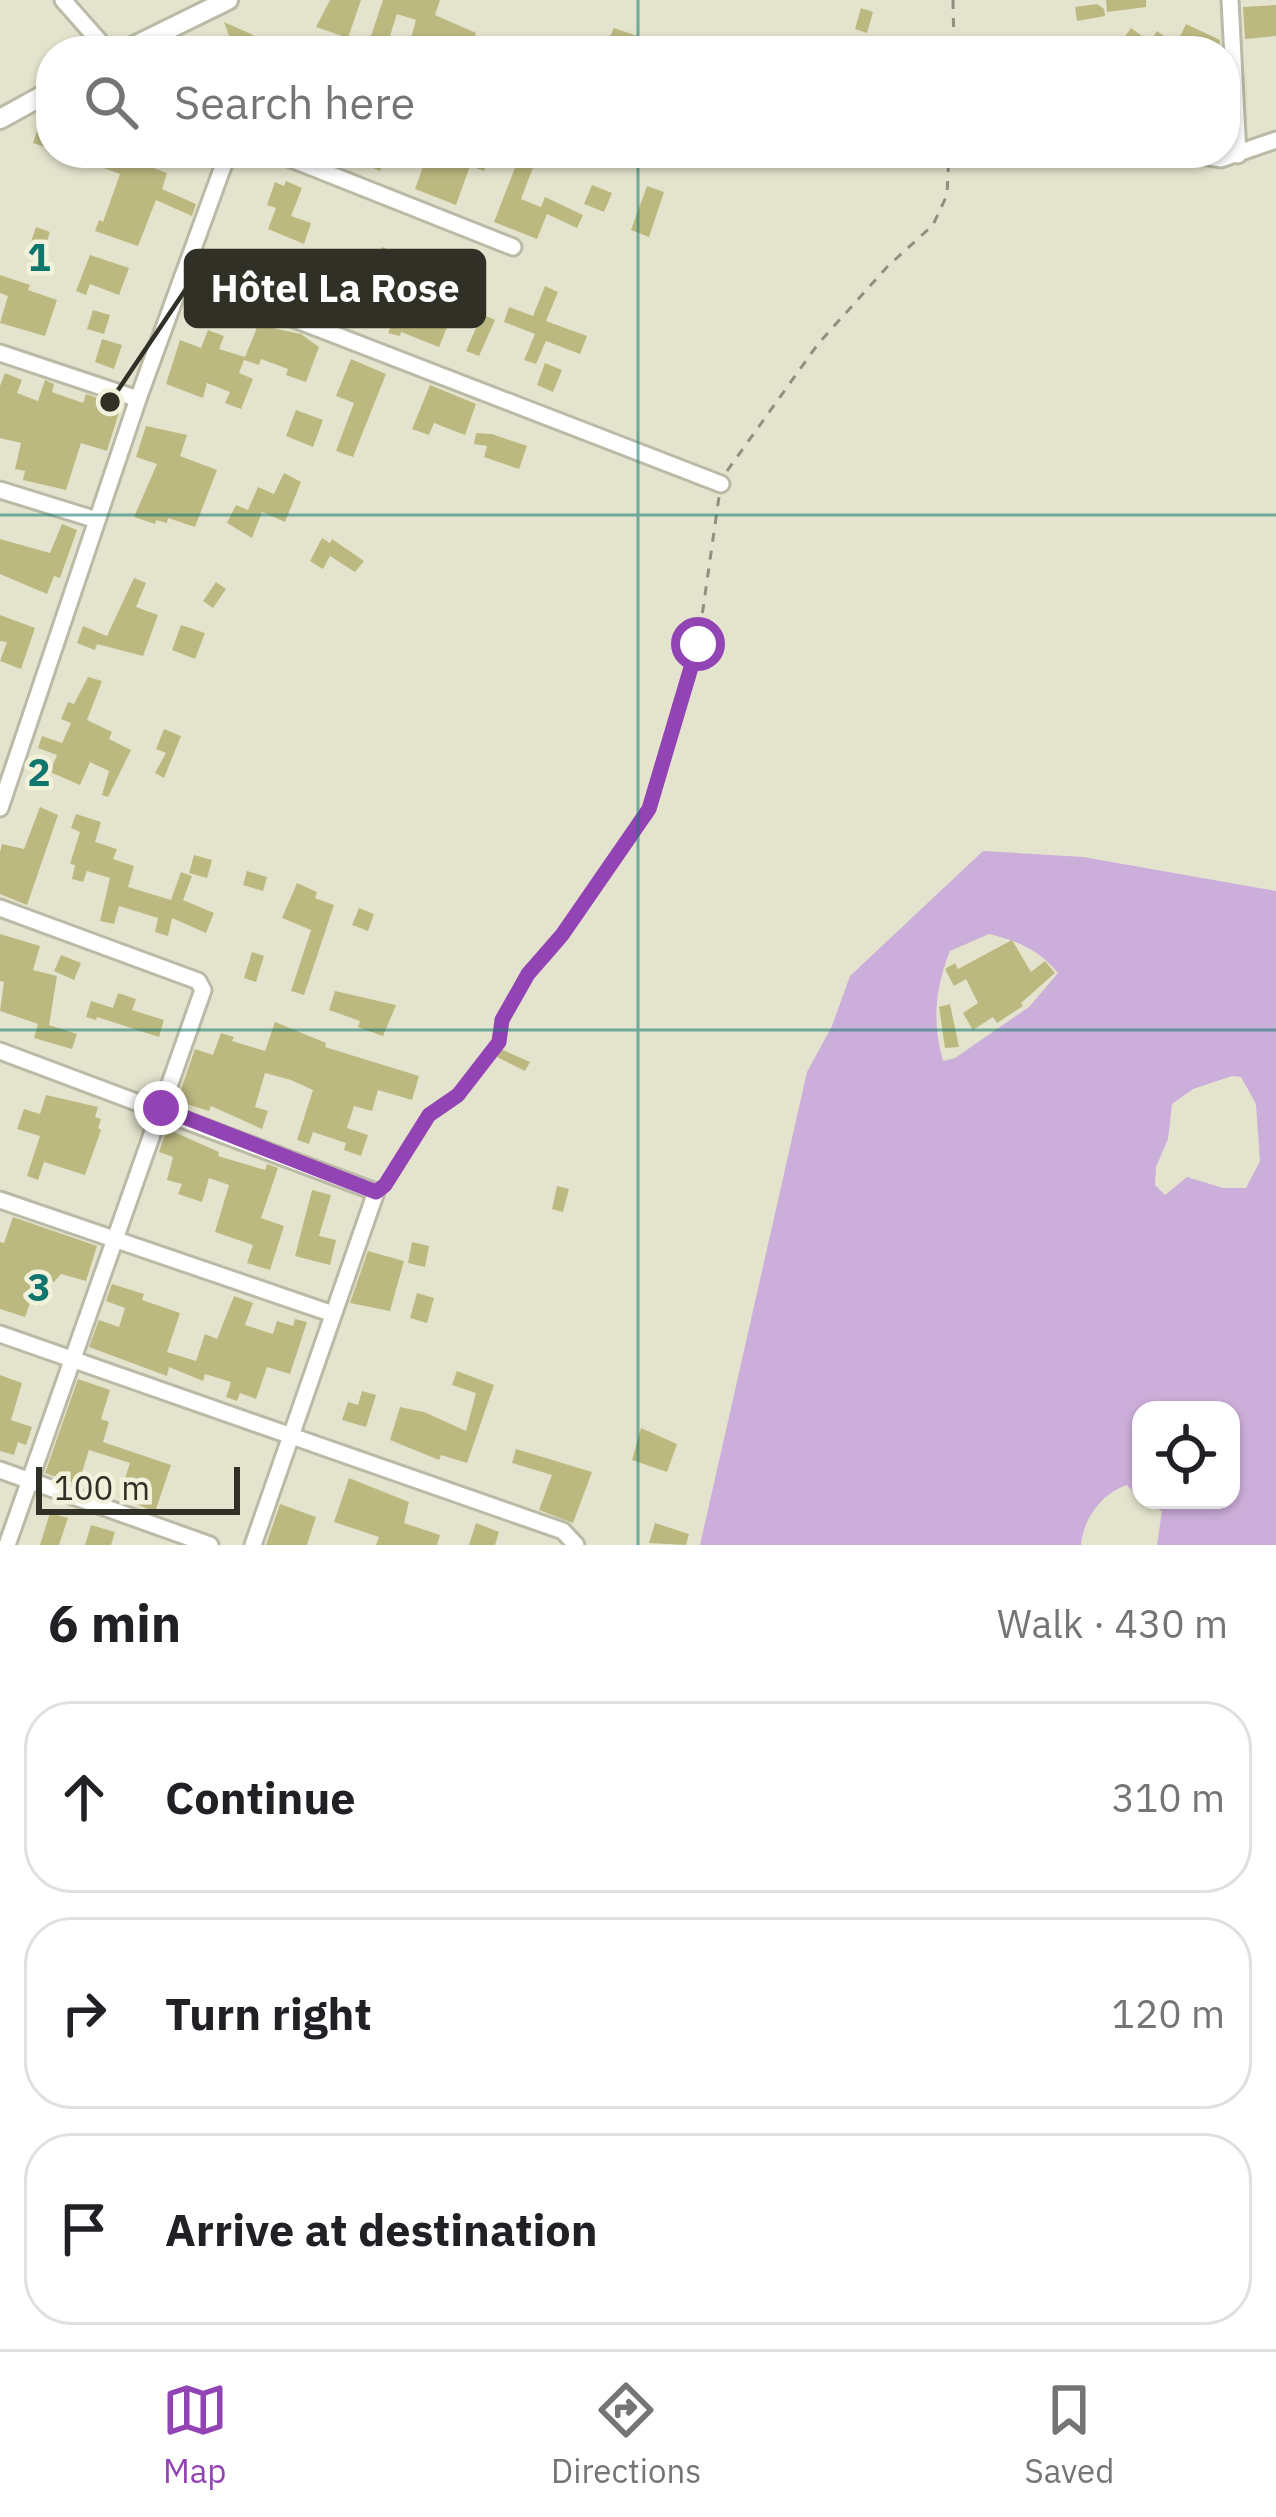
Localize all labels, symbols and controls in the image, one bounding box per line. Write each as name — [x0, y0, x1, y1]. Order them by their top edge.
search box — [36, 36, 1240, 168]
icon: search — [78, 69, 144, 135]
text: Search here — [174, 73, 415, 131]
text: 1 — [27, 231, 51, 282]
callout: Hôtel La Rose — [186, 251, 484, 326]
text: Hôtel La Rose — [210, 262, 460, 313]
route start — [671, 617, 725, 671]
text: 2 — [27, 746, 51, 797]
route end — [134, 1081, 188, 1135]
text: 3 — [27, 1261, 51, 1312]
map controls — [1132, 1401, 1240, 1509]
button: locate — [1132, 1401, 1240, 1509]
scale bar — [36, 1461, 240, 1514]
text: 100 m — [54, 1466, 150, 1509]
text: 6 min — [48, 1590, 181, 1656]
text: Walk · 430 m — [997, 1598, 1228, 1649]
icon: ahead — [51, 1764, 117, 1830]
text: Continue — [165, 1768, 356, 1826]
text: 310 m — [1112, 1772, 1225, 1823]
icon: right — [51, 1980, 117, 2046]
text: Turn right — [165, 1984, 372, 2042]
text: 120 m — [1112, 1988, 1225, 2039]
icon: arrive — [51, 2196, 117, 2262]
text: Arrive at destination — [165, 2200, 598, 2258]
tab: Map — [162, 2377, 228, 2492]
tab: Directions — [551, 2377, 701, 2492]
tab: Saved — [1025, 2377, 1114, 2492]

